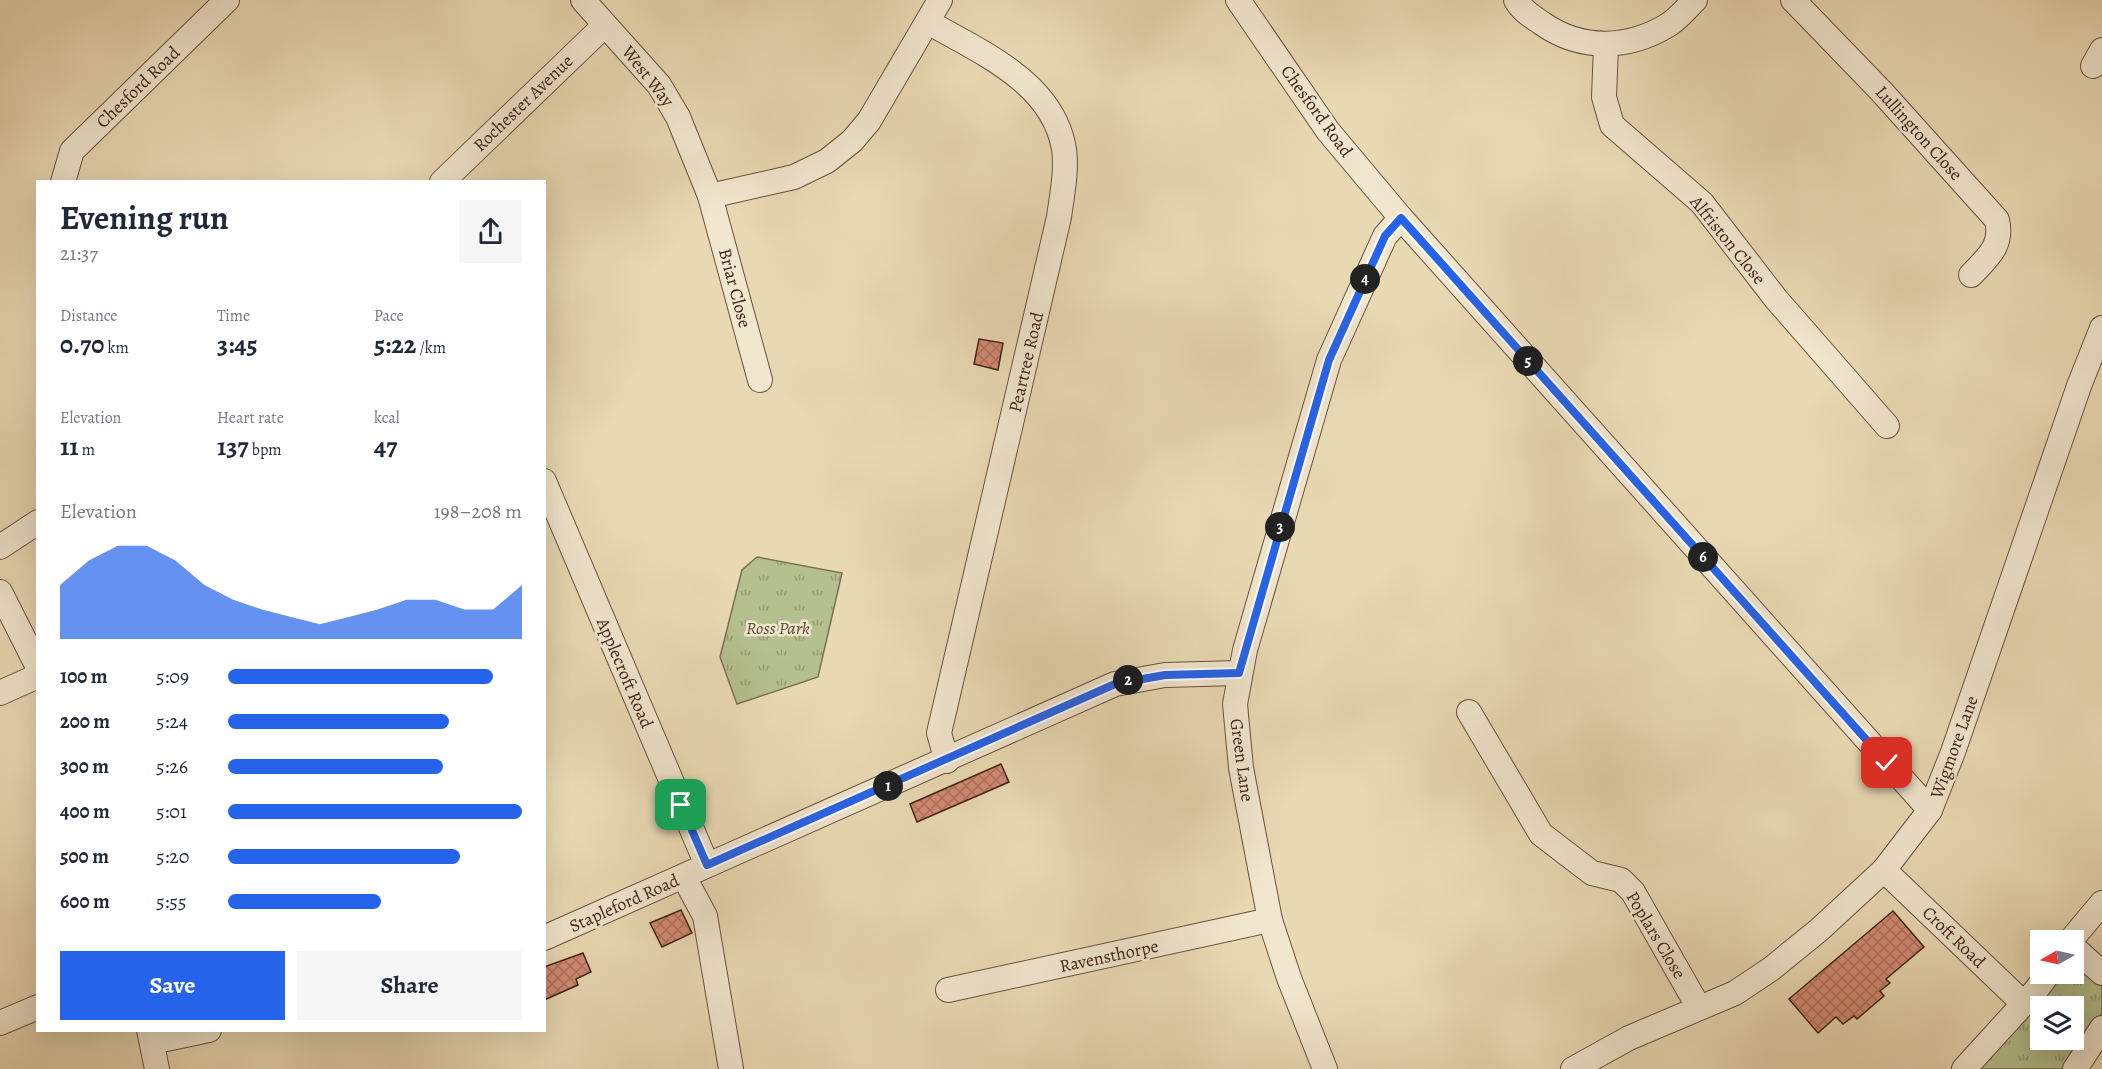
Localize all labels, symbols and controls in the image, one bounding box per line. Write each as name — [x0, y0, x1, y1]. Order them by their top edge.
street label: West Way — [616, 40, 680, 112]
street label: Chesford Road — [91, 41, 185, 133]
street label: Rochester Avenue — [468, 49, 578, 157]
street label: Chesford Road — [1275, 60, 1359, 162]
street label: Lullington Close — [1870, 80, 1968, 186]
street label: Alfriston Close — [1684, 190, 1771, 289]
text: Evening run — [60, 195, 229, 240]
button: share — [459, 200, 522, 263]
text: 21:37 — [60, 240, 98, 267]
street label: Briar Close — [713, 246, 757, 330]
pin: 4 — [1350, 264, 1380, 294]
text: 4 — [1361, 268, 1369, 290]
text: Distance — [60, 305, 117, 327]
text: Time — [217, 305, 250, 327]
text: Pace — [374, 305, 404, 327]
street label: Peartree Road — [1003, 309, 1049, 415]
text: 0.70 — [60, 327, 104, 362]
text: 3:45 — [217, 327, 258, 362]
text: 5:22 — [374, 327, 416, 362]
text: km — [104, 337, 129, 359]
text: /km — [416, 337, 446, 359]
pin: 5 — [1513, 346, 1543, 376]
text: 5 — [1525, 350, 1531, 372]
text: Elevation — [60, 407, 121, 429]
text: Heart rate — [217, 407, 284, 429]
text: kcal — [374, 407, 400, 429]
text: 11 — [60, 429, 79, 464]
text: 137 — [217, 429, 249, 464]
text: 47 — [374, 429, 397, 464]
text: m — [79, 439, 95, 461]
text: bpm — [249, 439, 282, 461]
text: Elevation — [60, 498, 137, 525]
text: 198–208 m — [434, 498, 522, 525]
pin: 3 — [1265, 512, 1295, 542]
text: 3 — [1277, 516, 1283, 538]
pin: 6 — [1688, 542, 1718, 572]
text: 6 — [1699, 546, 1707, 568]
street label: Applecroft Road — [591, 613, 659, 732]
park label: Ross Park — [746, 616, 810, 640]
text: 100 m — [60, 663, 108, 690]
text: 5:09 — [156, 663, 189, 690]
pin: 2 — [1113, 665, 1143, 695]
text: 2 — [1124, 669, 1132, 691]
street label: Wigmore Lane — [1924, 692, 1984, 803]
text: 200 m — [60, 708, 110, 735]
text: 5:24 — [156, 708, 188, 735]
street label: Green Lane — [1224, 717, 1260, 803]
pin — [1861, 737, 1912, 788]
icon: check — [1870, 746, 1903, 779]
text: 300 m — [60, 753, 109, 780]
text: 5:26 — [156, 753, 188, 780]
pin: 1 — [873, 771, 903, 801]
text: 1 — [885, 775, 891, 797]
pin — [655, 779, 706, 830]
icon: arrive — [664, 788, 697, 821]
text: 400 m — [60, 798, 110, 825]
text: 5:01 — [156, 798, 187, 825]
text: 500 m — [60, 843, 109, 870]
text: 5:20 — [156, 843, 190, 870]
street label: Stapleford Road — [565, 868, 683, 938]
street label: Poplars Close — [1620, 887, 1692, 983]
text: 600 m — [60, 888, 110, 915]
text: 5:55 — [156, 888, 187, 915]
street label: Croft Road — [1917, 901, 1991, 973]
north arrow — [2030, 930, 2084, 984]
map controls — [2030, 930, 2084, 1050]
street label: Ravensthorpe — [1057, 934, 1161, 978]
button: Save — [60, 951, 285, 1020]
button: Share — [297, 951, 522, 1020]
button: layers — [2030, 996, 2084, 1050]

